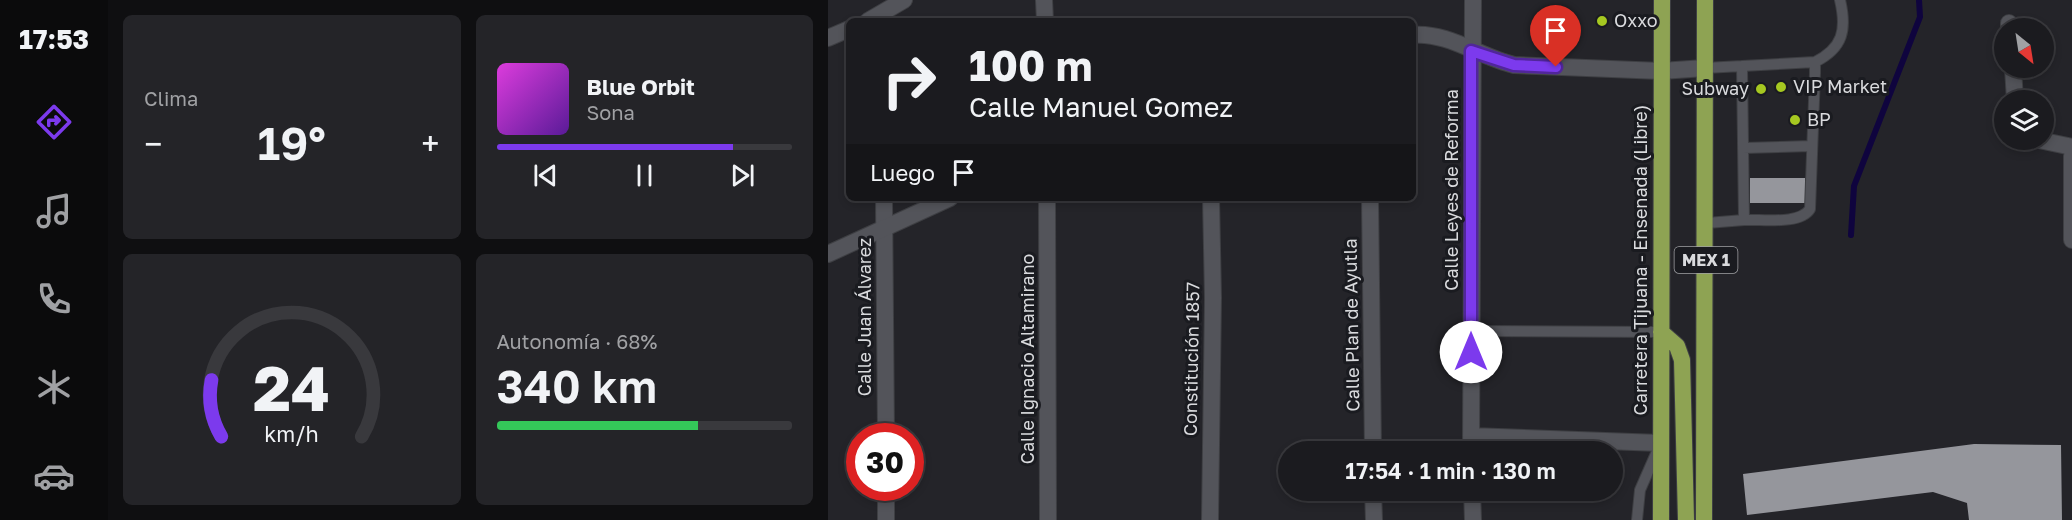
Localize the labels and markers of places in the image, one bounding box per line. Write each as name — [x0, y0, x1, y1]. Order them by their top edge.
pin — [1530, 5, 1581, 67]
place label: Oxxo — [1614, 9, 1658, 31]
marker: Oxxo — [1595, 14, 1609, 28]
place label: VIP Market — [1793, 75, 1887, 97]
place label: Subway — [1682, 77, 1749, 99]
marker: VIP Market — [1774, 80, 1788, 94]
marker: Subway — [1754, 82, 1768, 96]
place label: BP — [1807, 108, 1831, 130]
marker: BP — [1788, 113, 1802, 127]

